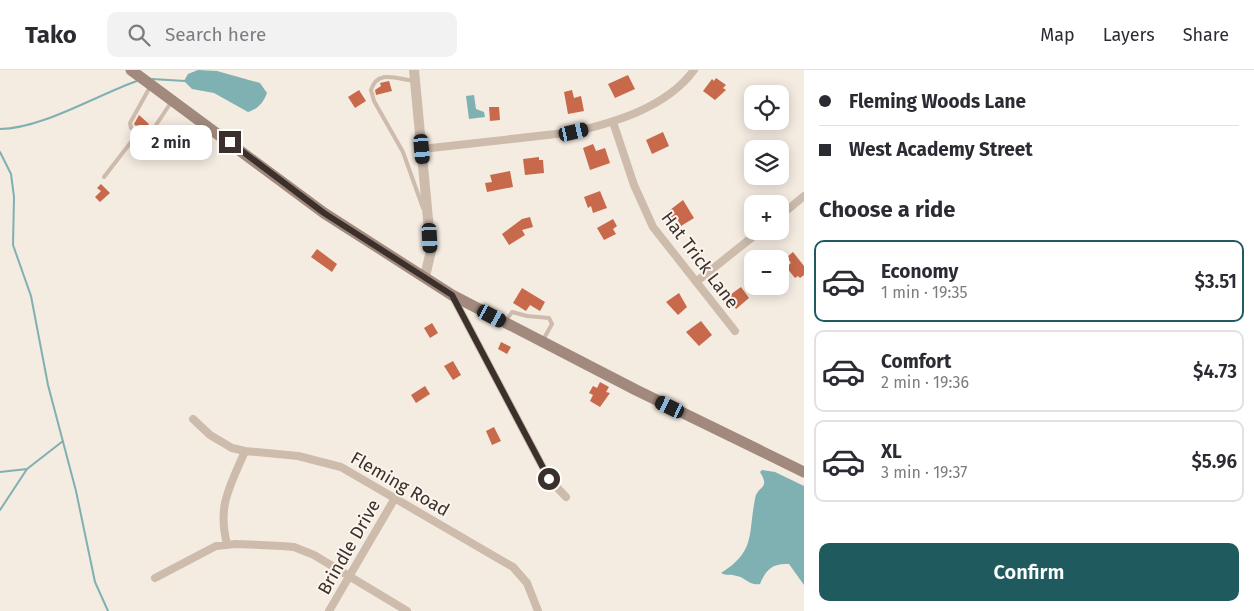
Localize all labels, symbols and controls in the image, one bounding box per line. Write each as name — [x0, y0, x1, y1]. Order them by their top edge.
search box — [107, 12, 457, 57]
text: Tako — [25, 21, 77, 49]
icon: search — [125, 21, 153, 49]
text: Search here — [165, 23, 266, 46]
text: Map — [1040, 24, 1075, 46]
text: Layers — [1103, 24, 1155, 46]
text: Share — [1183, 24, 1229, 46]
map controls — [744, 85, 789, 295]
button: locate — [744, 85, 789, 130]
text: Fleming Woods Lane — [849, 90, 1026, 113]
car — [557, 121, 590, 143]
callout: 2 min — [130, 124, 212, 160]
route end — [219, 131, 241, 153]
text: 2 min — [151, 133, 191, 152]
car — [413, 133, 430, 165]
text: West Academy Street — [849, 138, 1033, 161]
button: layers — [744, 140, 789, 185]
button: + — [744, 195, 789, 240]
text: Choose a ride — [819, 196, 955, 223]
street label: Hat Trick Lane — [656, 207, 744, 313]
car — [421, 223, 438, 253]
button: − — [744, 250, 789, 295]
icon: car — [821, 259, 866, 304]
text: Economy — [881, 260, 958, 283]
text: $3.51 — [1194, 270, 1237, 293]
text: 1 min · 19:35 — [881, 283, 967, 302]
car — [475, 302, 508, 330]
icon: car — [821, 349, 866, 394]
text: Comfort — [881, 350, 951, 373]
text: $4.73 — [1193, 360, 1237, 383]
text: 2 min · 19:36 — [881, 373, 969, 392]
car — [653, 394, 686, 420]
icon: car — [821, 439, 866, 484]
text: XL — [881, 440, 902, 463]
street label: Fleming Road — [347, 447, 453, 521]
text: $5.96 — [1191, 450, 1237, 473]
text: 3 min · 19:37 — [881, 463, 967, 482]
route start — [538, 468, 560, 490]
street label: Brindle Drive — [313, 495, 385, 599]
button: Confirm — [819, 543, 1239, 601]

